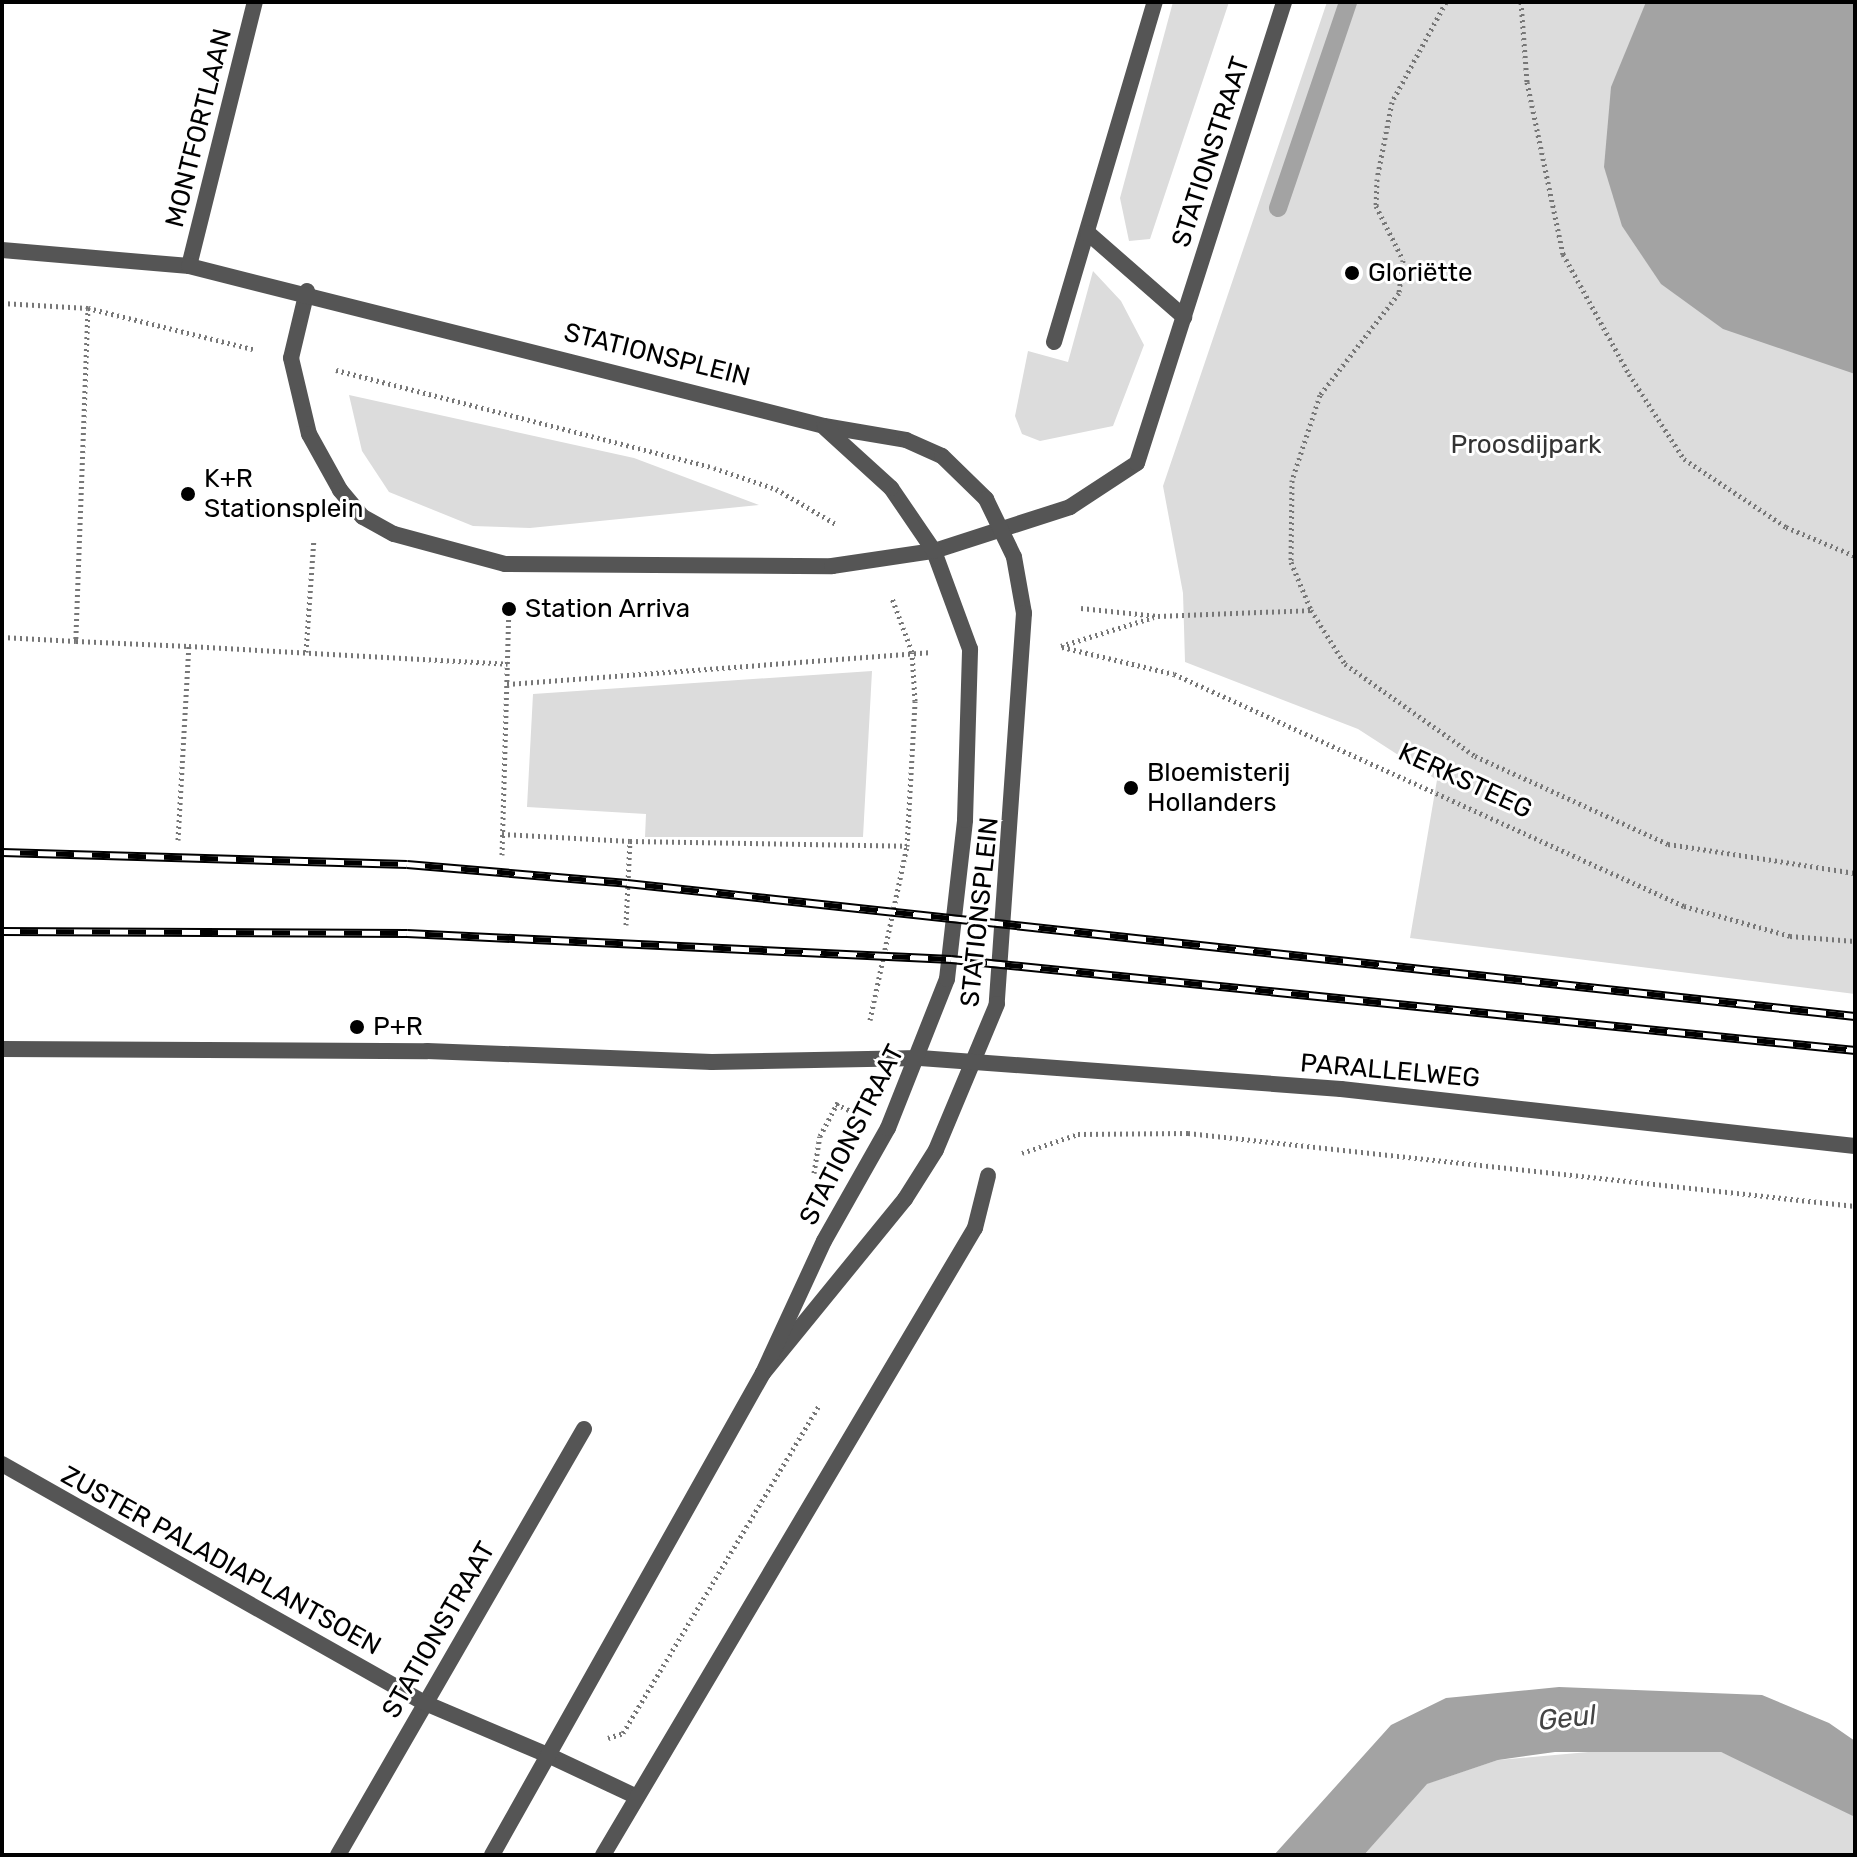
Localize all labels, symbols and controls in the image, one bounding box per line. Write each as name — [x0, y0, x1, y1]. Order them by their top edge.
street label: MONTFORTLAAN — [159, 26, 239, 230]
street label: STATIONSTRAAT — [1166, 53, 1256, 251]
place label: Gloriëtte — [1368, 257, 1472, 289]
marker: Gloriëtte — [1343, 264, 1361, 282]
street label: STATIONSPLEIN — [561, 317, 753, 393]
park label: Proosdijpark — [1451, 429, 1601, 461]
place label: K+R Stationsplein — [204, 463, 363, 524]
marker: K+R Stationsplein — [179, 485, 197, 503]
place label: Station Arriva — [525, 593, 691, 625]
marker: Station Arriva — [500, 600, 518, 618]
street label: KERKSTEEG — [1393, 736, 1537, 826]
place label: Bloemisterij Hollanders — [1147, 757, 1290, 818]
marker: Bloemisterij Hollanders — [1122, 779, 1140, 797]
street label: STATIONSPLEIN — [955, 815, 1005, 1009]
place label: P+R — [373, 1011, 423, 1043]
marker: P+R — [348, 1018, 366, 1036]
street label: STATIONSTRAAT — [793, 1040, 911, 1230]
street label: PARALLELWEG — [1299, 1048, 1481, 1094]
street label: ZUSTER PALADIAPLANTSOEN — [56, 1460, 386, 1662]
street label: STATIONSTRAAT — [376, 1536, 502, 1724]
water label: Geul — [1536, 1698, 1598, 1738]

